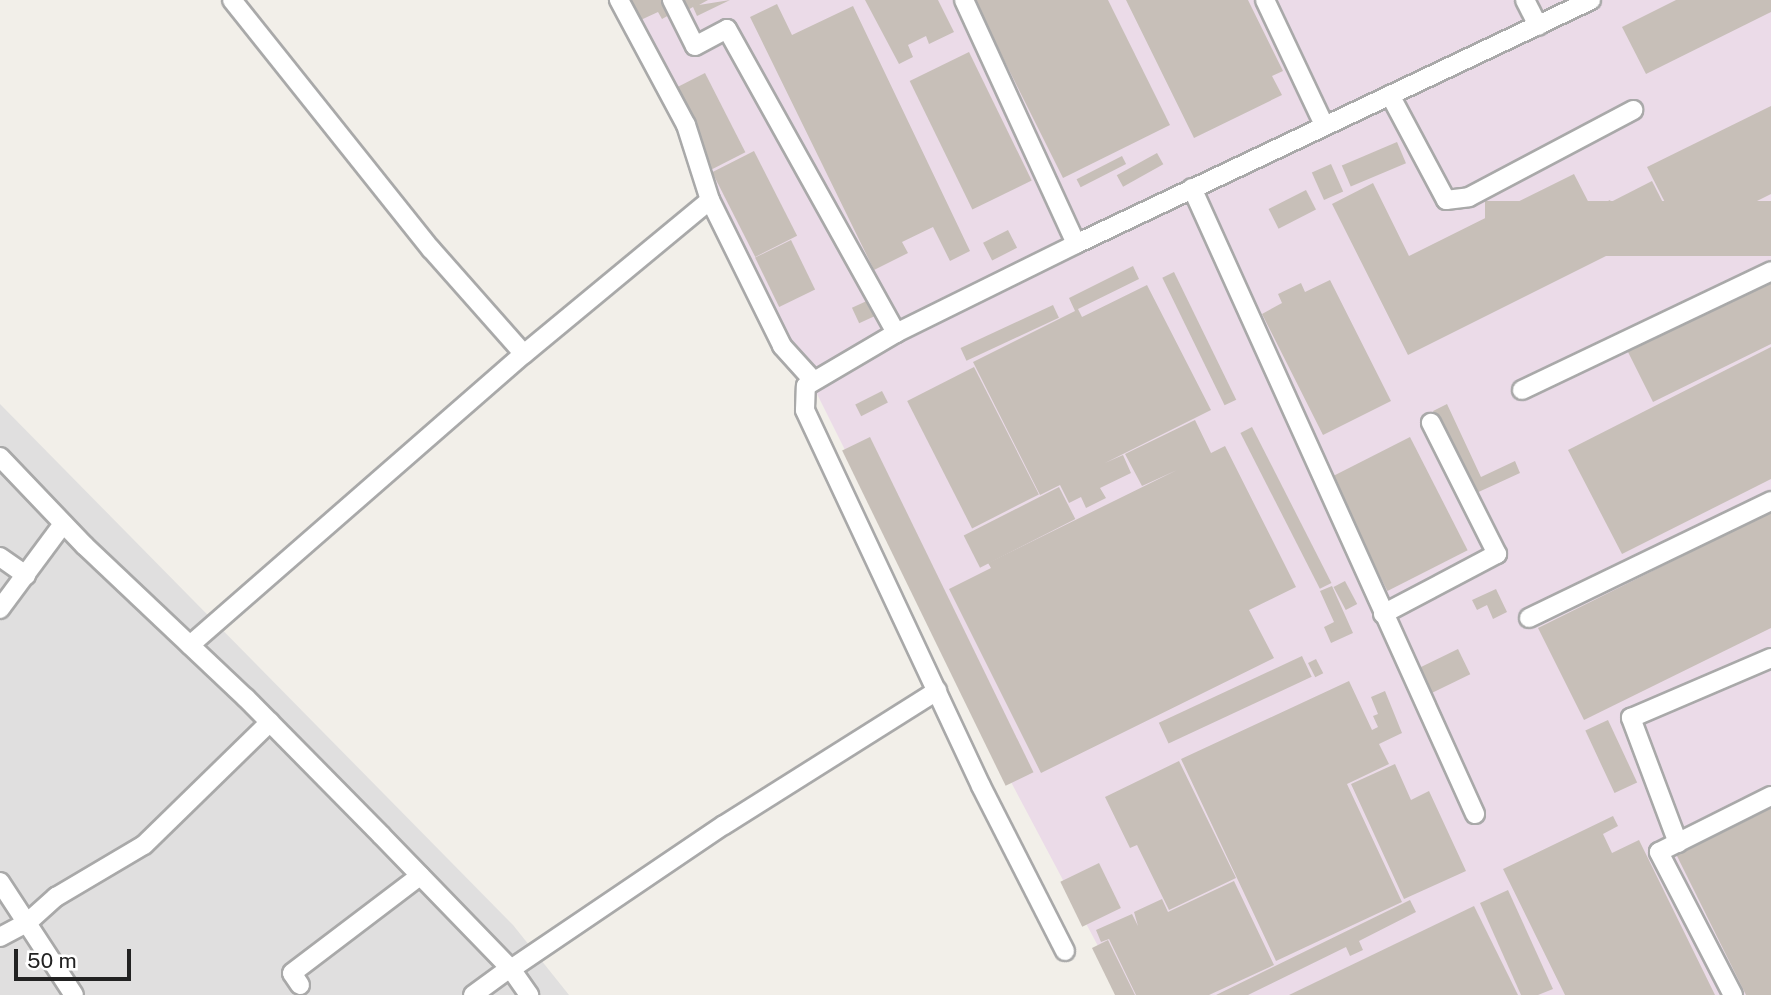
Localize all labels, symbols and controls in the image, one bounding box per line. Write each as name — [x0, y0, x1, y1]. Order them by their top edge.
scale bar — [18, 936, 135, 980]
text: 50 m — [27, 948, 77, 973]

